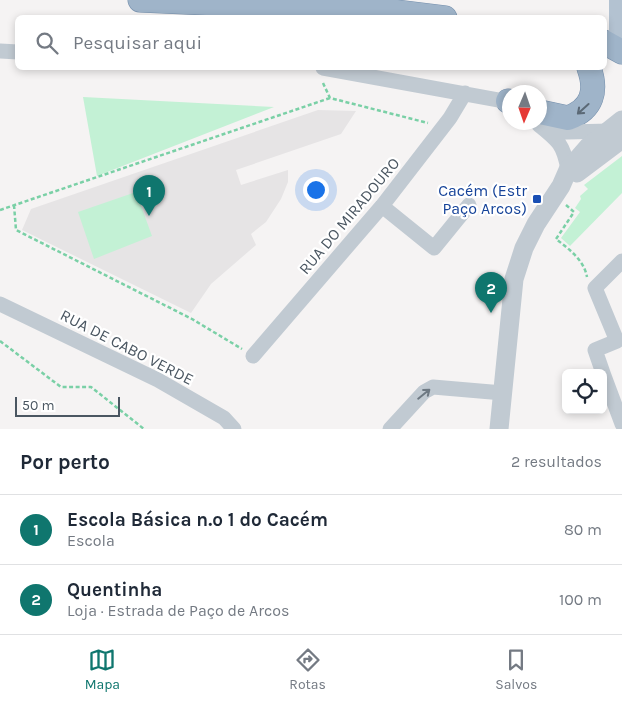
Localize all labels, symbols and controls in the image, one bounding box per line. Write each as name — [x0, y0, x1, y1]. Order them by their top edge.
search box — [15, 15, 607, 70]
icon: search — [33, 29, 61, 57]
text: Pesquisar aqui — [73, 32, 202, 54]
north arrow — [502, 85, 547, 130]
one-way arrow — [576, 103, 589, 115]
street label: RUA DO MIRADOURO — [295, 154, 403, 278]
pin: 1 — [133, 175, 165, 216]
your location — [303, 177, 329, 203]
place label: Cacém (Estr Paço Arcos) — [438, 181, 527, 218]
marker: Cacém (Estr Paço Arcos) — [531, 193, 543, 205]
pin: 2 — [475, 272, 507, 313]
street label: RUA DE CABO VERDE — [57, 305, 197, 389]
map controls — [562, 369, 607, 414]
button: locate — [562, 369, 607, 414]
one-way arrow — [417, 389, 430, 400]
scale bar — [15, 394, 120, 417]
text: 50 m — [22, 397, 55, 414]
text: Por perto — [20, 450, 110, 474]
text: 2 resultados — [511, 452, 602, 471]
text: Escola Básica n.º 1 do Cacém — [67, 509, 328, 531]
text: 1 — [33, 520, 39, 539]
text: 80 m — [564, 520, 602, 539]
text: Escola — [67, 531, 115, 550]
text: Quentinha — [67, 579, 162, 601]
text: 2 — [31, 590, 41, 609]
text: 100 m — [559, 590, 602, 609]
text: Loja · Estrada de Paço de Arcos — [67, 601, 289, 620]
tab: Mapa — [85, 646, 120, 693]
tab: Rotas — [289, 646, 326, 693]
tab: Salvos — [495, 646, 537, 693]

